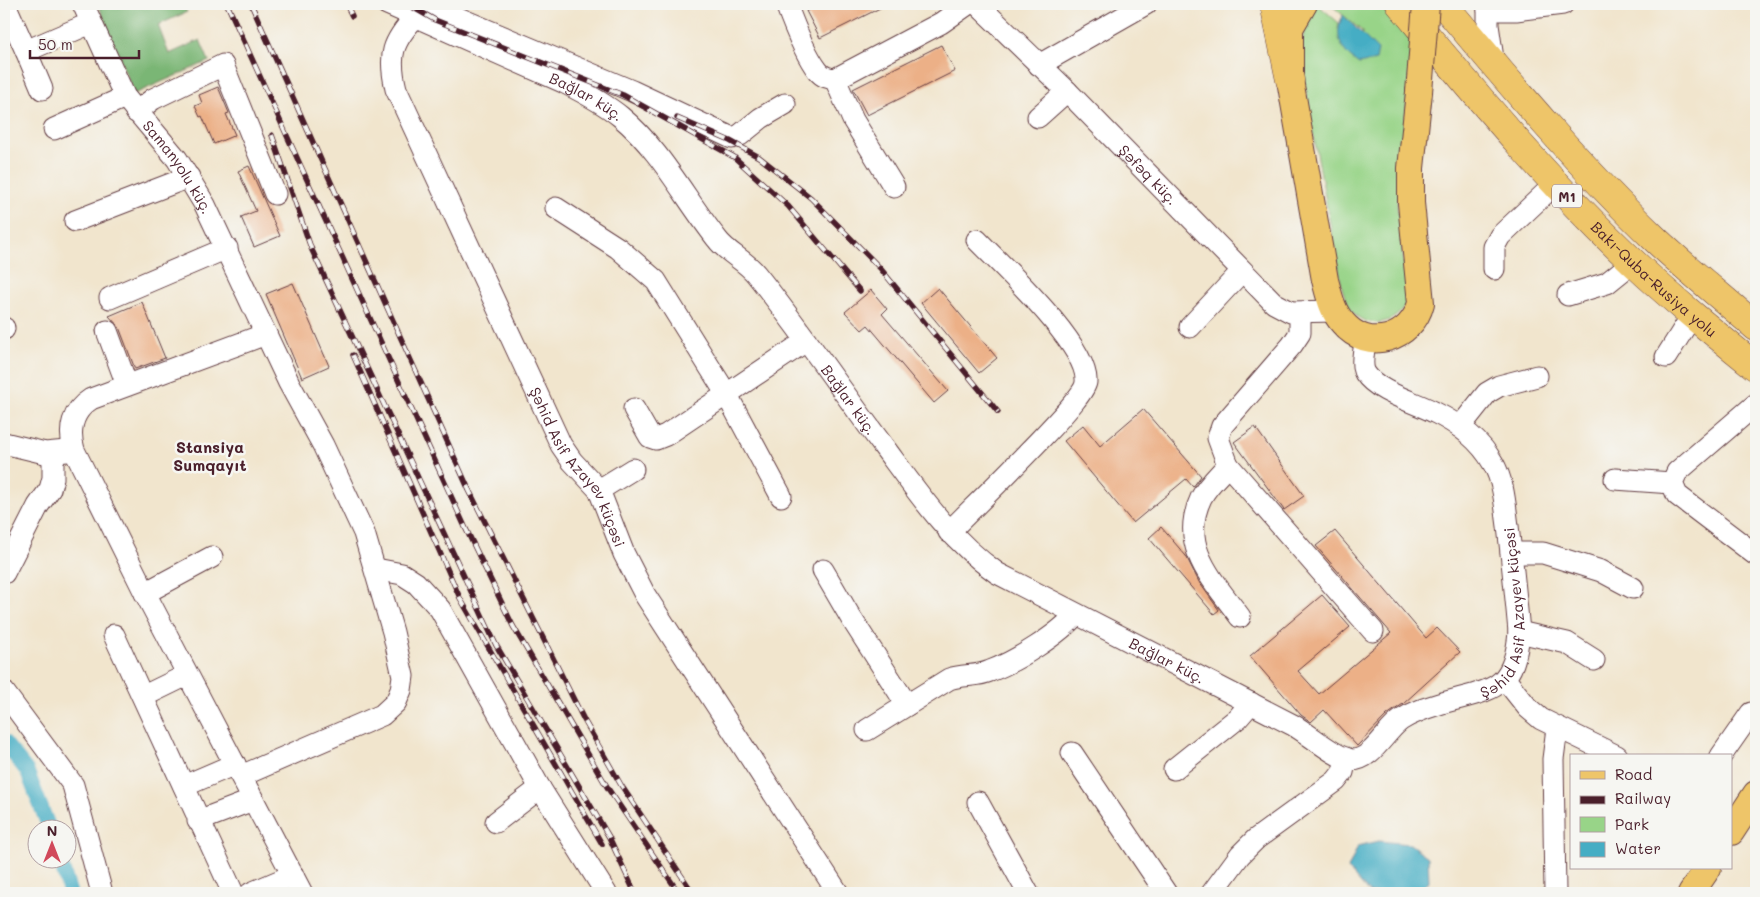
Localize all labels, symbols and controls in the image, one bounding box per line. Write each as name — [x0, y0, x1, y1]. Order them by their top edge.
scale bar — [30, 28, 139, 60]
text: 50 m — [38, 34, 73, 54]
street label: Bağlar küç. — [546, 67, 628, 125]
street label: Samanyolu küç. — [138, 116, 218, 217]
street label: Şəfəq küç. — [1115, 140, 1183, 209]
road number: M1 — [1552, 185, 1582, 208]
street label: Bakı-Quba-Rusiya yolu — [1587, 217, 1721, 341]
street label: Bağlar küç. — [817, 360, 881, 439]
street label: Şəhid Asif Azayev küçəsi — [525, 384, 630, 550]
district label: Stansiya Sumqayıt — [173, 436, 247, 475]
street label: Şəhid Asif Azayev küçəsi — [1477, 526, 1529, 702]
street label: Bağlar küç. — [1126, 632, 1208, 688]
legend — [1570, 754, 1732, 870]
text: Road — [1615, 764, 1652, 784]
text: Railway — [1615, 788, 1671, 808]
text: Park — [1615, 814, 1649, 834]
north arrow — [28, 820, 78, 870]
text: N — [47, 821, 57, 840]
text: Water — [1615, 838, 1661, 858]

